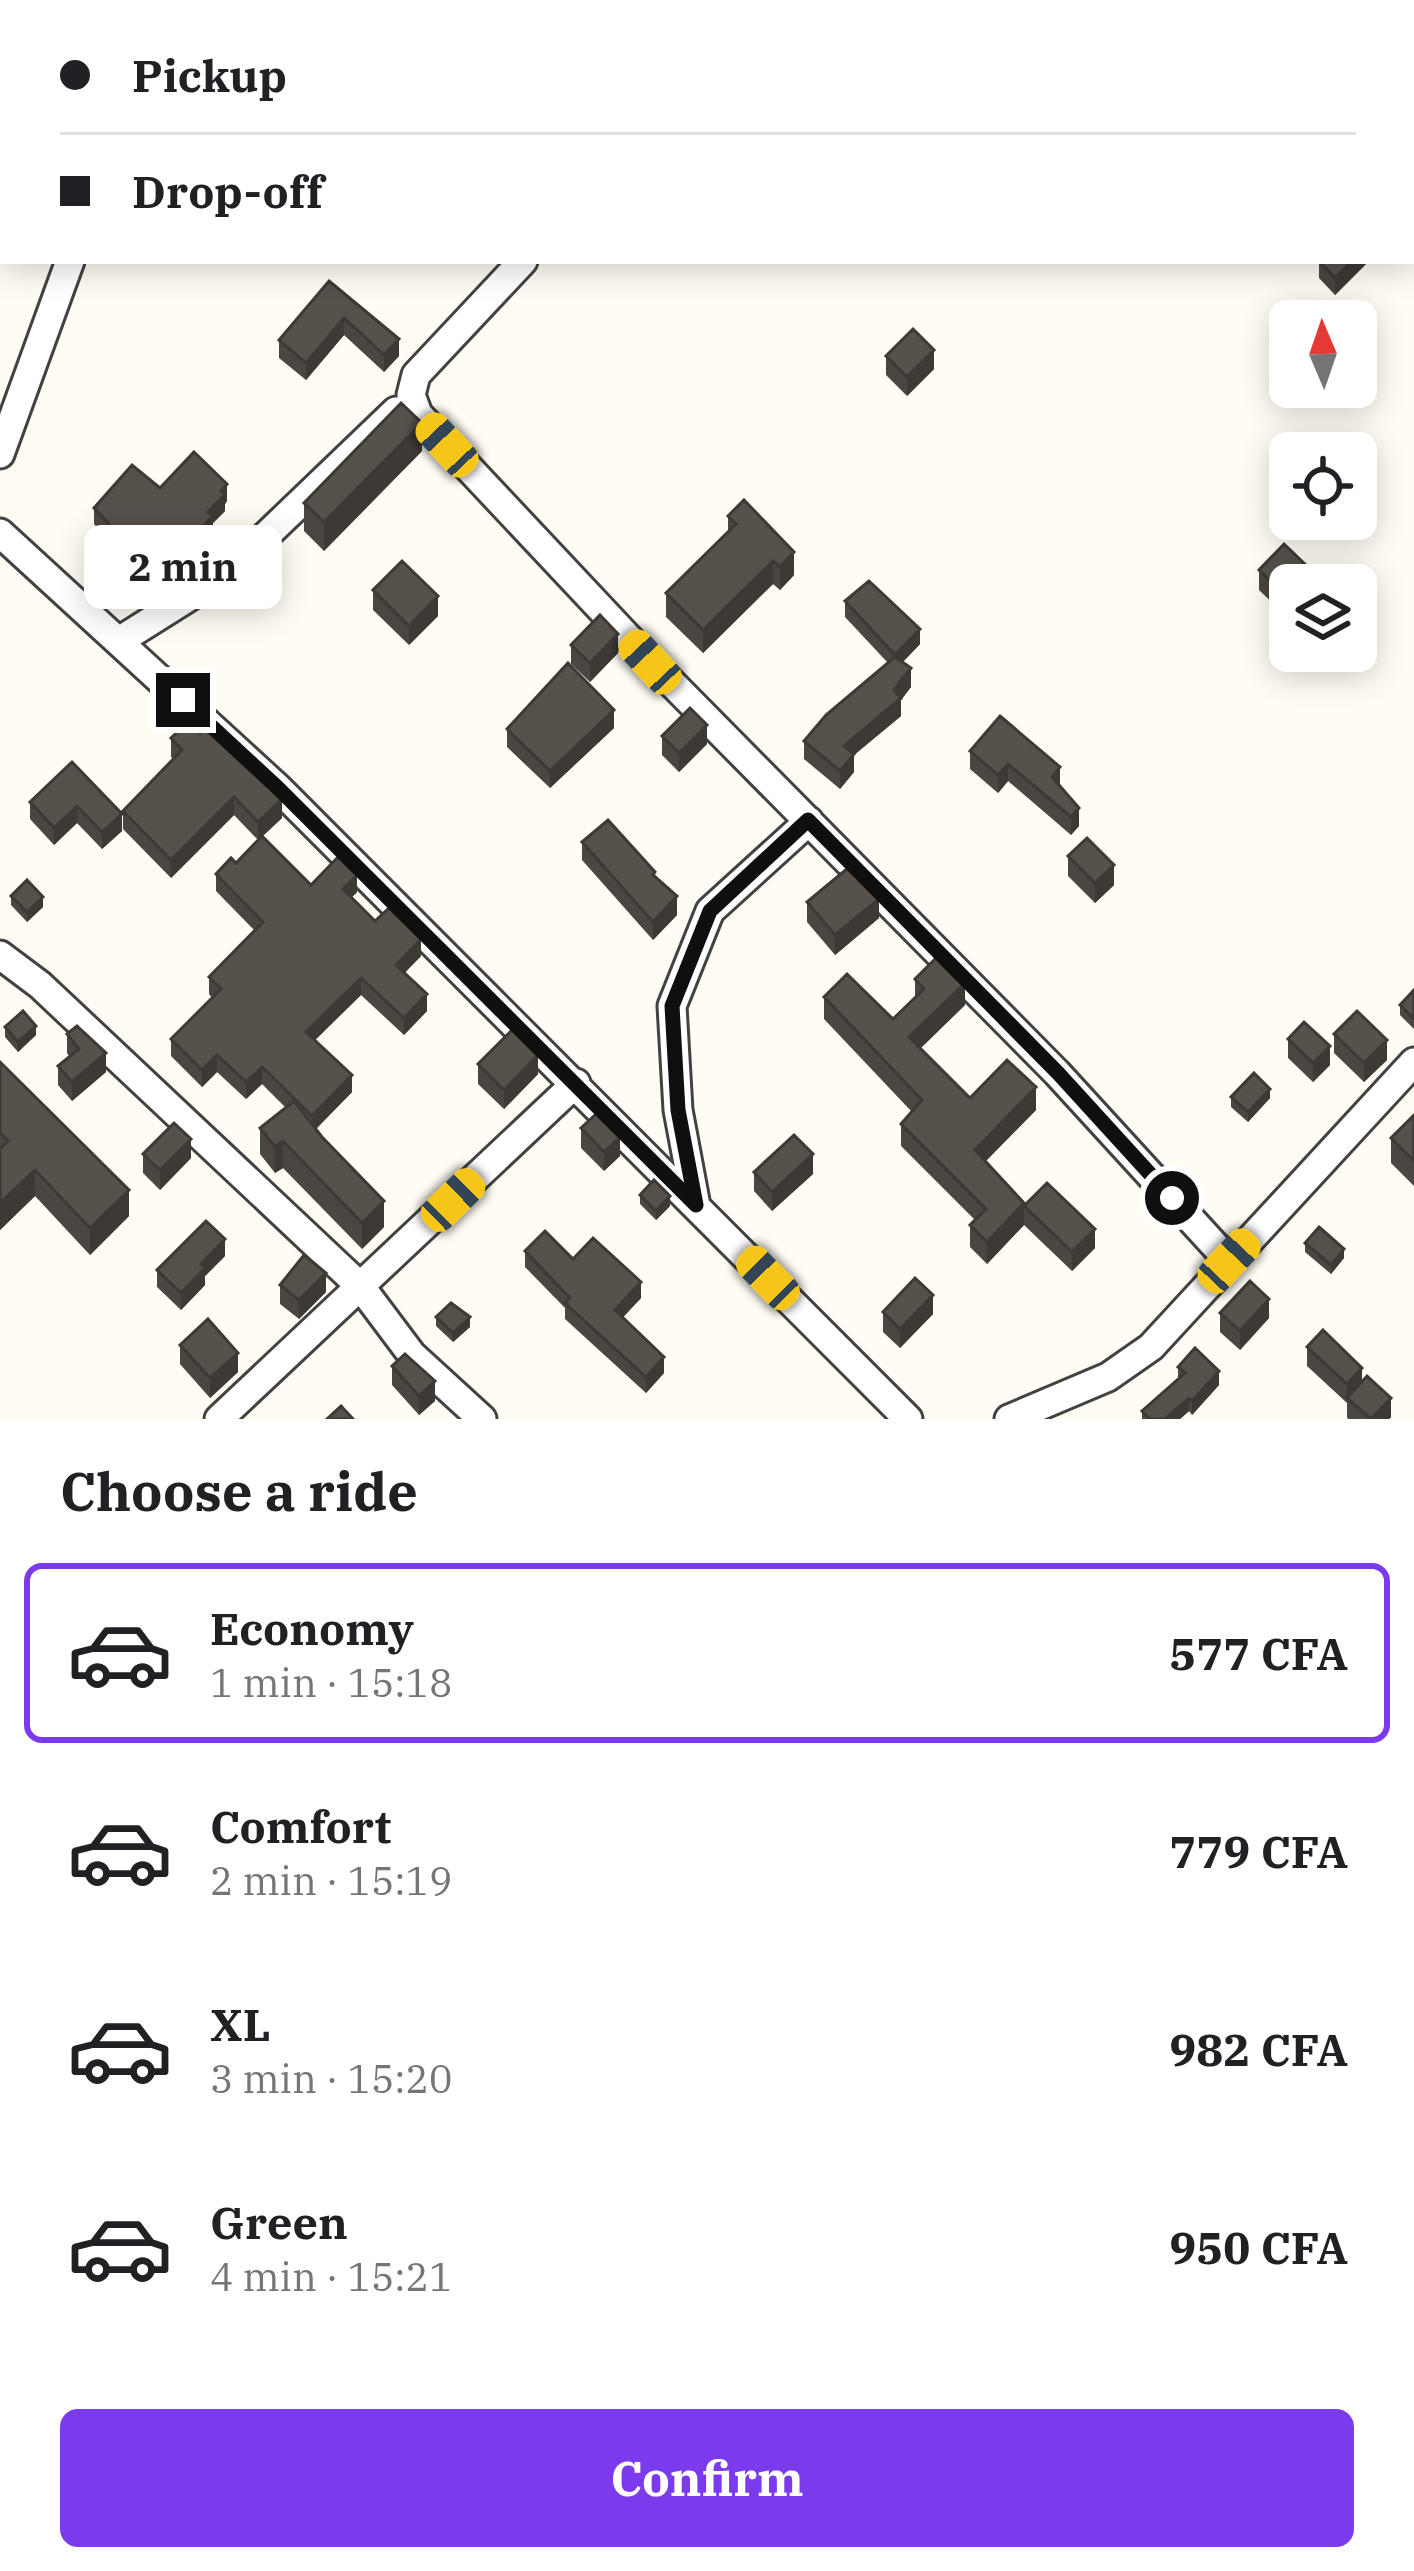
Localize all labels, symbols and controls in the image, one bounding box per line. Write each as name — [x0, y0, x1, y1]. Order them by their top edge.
text: Pickup — [132, 46, 287, 104]
text: Drop-off — [132, 162, 323, 220]
north arrow — [1269, 300, 1377, 408]
map controls — [1269, 300, 1377, 672]
car — [409, 406, 485, 484]
button: locate — [1269, 432, 1377, 540]
callout: 2 min — [84, 526, 282, 610]
text: 2 min — [128, 541, 238, 592]
button: layers — [1269, 564, 1377, 672]
car — [612, 623, 688, 701]
route end — [156, 673, 210, 727]
car — [415, 1162, 491, 1238]
route start — [1145, 1171, 1199, 1225]
car — [1191, 1222, 1267, 1300]
car — [730, 1240, 806, 1316]
text: Choose a ride — [60, 1456, 418, 1526]
icon: car — [66, 1599, 174, 1707]
text: Economy — [210, 1599, 414, 1657]
text: 577 CFA — [1169, 1624, 1348, 1682]
text: 1 min · 15:18 — [210, 1657, 452, 1708]
icon: car — [66, 1797, 174, 1905]
text: Comfort — [210, 1797, 391, 1855]
text: 779 CFA — [1169, 1822, 1348, 1880]
text: 2 min · 15:19 — [210, 1855, 452, 1906]
icon: car — [66, 1995, 174, 2103]
text: XL — [210, 1995, 271, 2053]
text: 982 CFA — [1169, 2020, 1348, 2078]
text: 3 min · 15:20 — [210, 2053, 452, 2104]
icon: car — [66, 2193, 174, 2301]
text: Green — [210, 2193, 348, 2251]
text: 950 CFA — [1169, 2218, 1348, 2276]
text: 4 min · 15:21 — [210, 2251, 452, 2302]
button: Confirm — [60, 2409, 1354, 2547]

